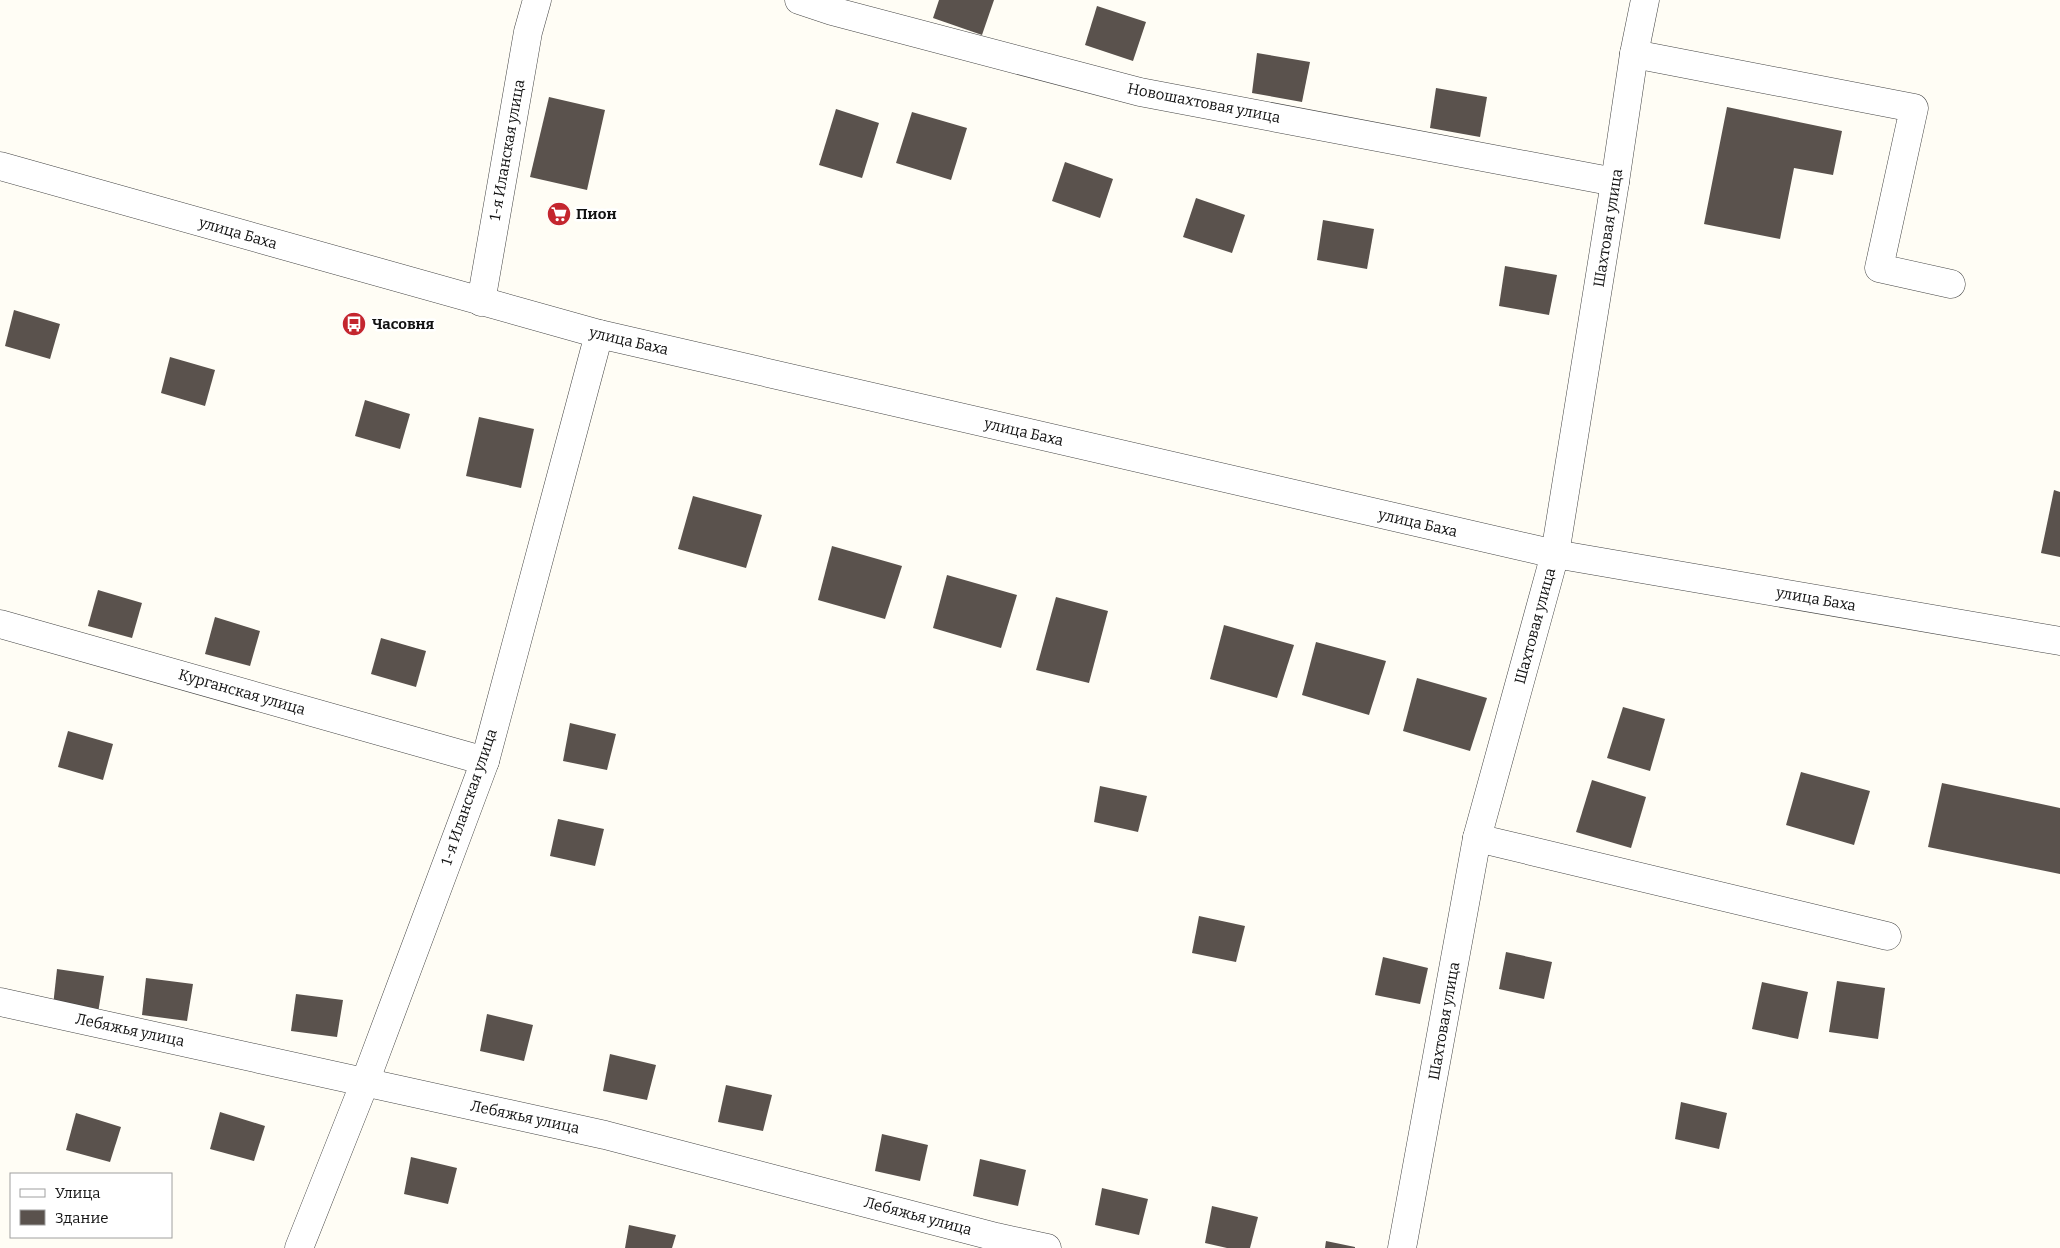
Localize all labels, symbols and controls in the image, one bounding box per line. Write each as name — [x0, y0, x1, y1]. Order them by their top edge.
street label: 1-я Иланская улица — [486, 78, 528, 222]
street label: Новошахтовая улица — [1126, 79, 1282, 127]
street label: Шахтовая улица — [1590, 168, 1626, 288]
supermarket icon: Пион — [546, 201, 572, 227]
place label: Пион — [576, 205, 616, 223]
street label: улица Баха — [196, 213, 279, 253]
bus stop icon: Часовня — [341, 311, 367, 337]
place label: Часовня — [372, 315, 435, 333]
street label: улица Баха — [587, 323, 670, 359]
street label: улица Баха — [982, 414, 1065, 450]
street label: улица Баха — [1376, 505, 1459, 541]
street label: Шахтовая улица — [1511, 566, 1559, 686]
street label: улица Баха — [1774, 583, 1857, 615]
street label: Курганская улица — [176, 665, 308, 719]
street label: 1-я Иланская улица — [437, 726, 501, 868]
street label: Шахтовая улица — [1425, 961, 1463, 1081]
street label: Лебяжья улица — [74, 1010, 186, 1050]
street label: Лебяжья улица — [469, 1097, 581, 1137]
legend — [10, 1173, 172, 1238]
text: Улица — [55, 1184, 101, 1202]
street label: Лебяжья улица — [862, 1193, 974, 1239]
text: Здание — [55, 1209, 109, 1227]

